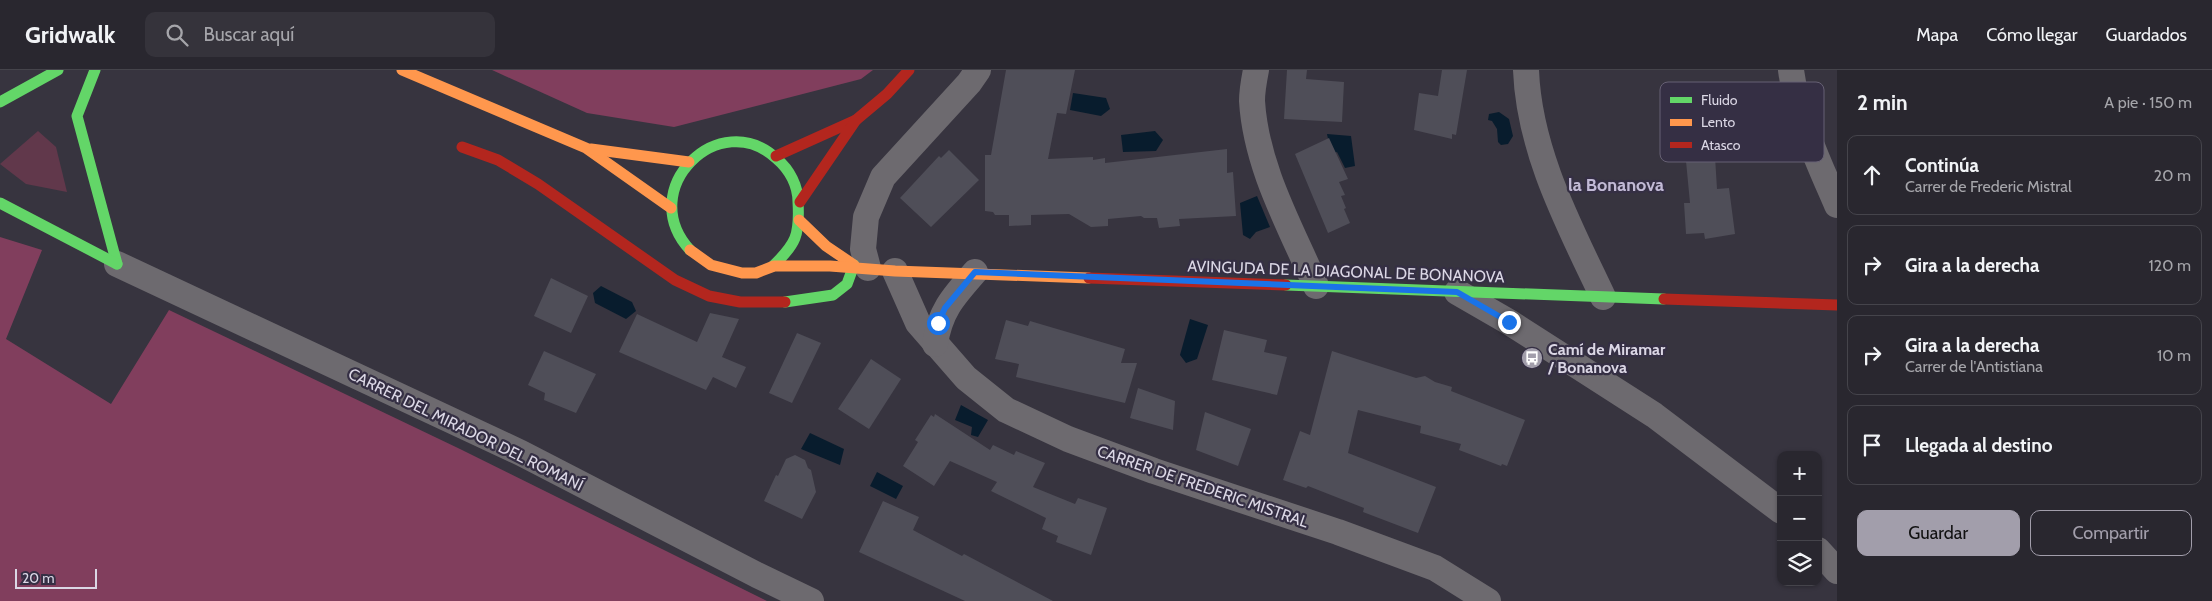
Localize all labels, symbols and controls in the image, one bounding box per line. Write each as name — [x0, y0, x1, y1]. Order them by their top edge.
search box — [145, 12, 495, 57]
text: Gridwalk — [25, 20, 115, 49]
icon: search — [163, 21, 191, 49]
text: Buscar aquí — [203, 23, 294, 46]
text: Mapa — [1916, 24, 1958, 46]
text: Cómo llegar — [1986, 24, 2078, 46]
text: Guardados — [2106, 24, 2187, 46]
legend — [1660, 82, 1824, 162]
text: 2 min — [1857, 90, 1908, 115]
text: Fluido — [1701, 91, 1738, 109]
text: A pie · 150 m — [2104, 93, 2192, 112]
text: Lento — [1701, 113, 1735, 131]
text: Atasco — [1701, 136, 1741, 154]
text: Continúa — [1905, 154, 1979, 177]
icon: ahead — [1858, 161, 1886, 189]
text: 20 m — [2154, 166, 2191, 185]
district label: la Bonanova — [1568, 174, 1664, 196]
text: Carrer de Frederic Mistral — [1905, 177, 2072, 196]
icon: right — [1858, 251, 1886, 279]
text: Gira a la derecha — [1905, 254, 2040, 277]
street label: AVINGUDA DE LA DIAGONAL DE BONANOVA — [1187, 256, 1505, 287]
text: 120 m — [2149, 256, 2191, 275]
route end — [1498, 311, 1521, 334]
route start — [927, 312, 950, 335]
text: Gira a la derecha — [1905, 334, 2040, 357]
place label: Camí de Miramar / Bonanova — [1547, 340, 1666, 377]
icon: right — [1858, 341, 1886, 369]
bus stop icon: Camí de Miramar / Bonanova — [1520, 346, 1544, 370]
text: 10 m — [2157, 346, 2191, 365]
text: Carrer de l'Antistiana — [1905, 357, 2043, 376]
street label: CARRER DEL MIRADOR DEL ROMANÍ — [345, 364, 586, 495]
icon: arrive — [1858, 431, 1886, 459]
text: Llegada al destino — [1905, 434, 2052, 457]
street label: CARRER DE FREDERIC MISTRAL — [1095, 441, 1311, 532]
map controls — [1777, 451, 1822, 586]
button: + — [1777, 451, 1822, 496]
button: − — [1777, 496, 1822, 541]
button: Guardar — [1857, 510, 2020, 556]
button: Compartir — [2030, 510, 2192, 556]
button: layers — [1777, 541, 1822, 586]
scale bar — [15, 566, 98, 589]
text: 20 m — [22, 569, 55, 587]

